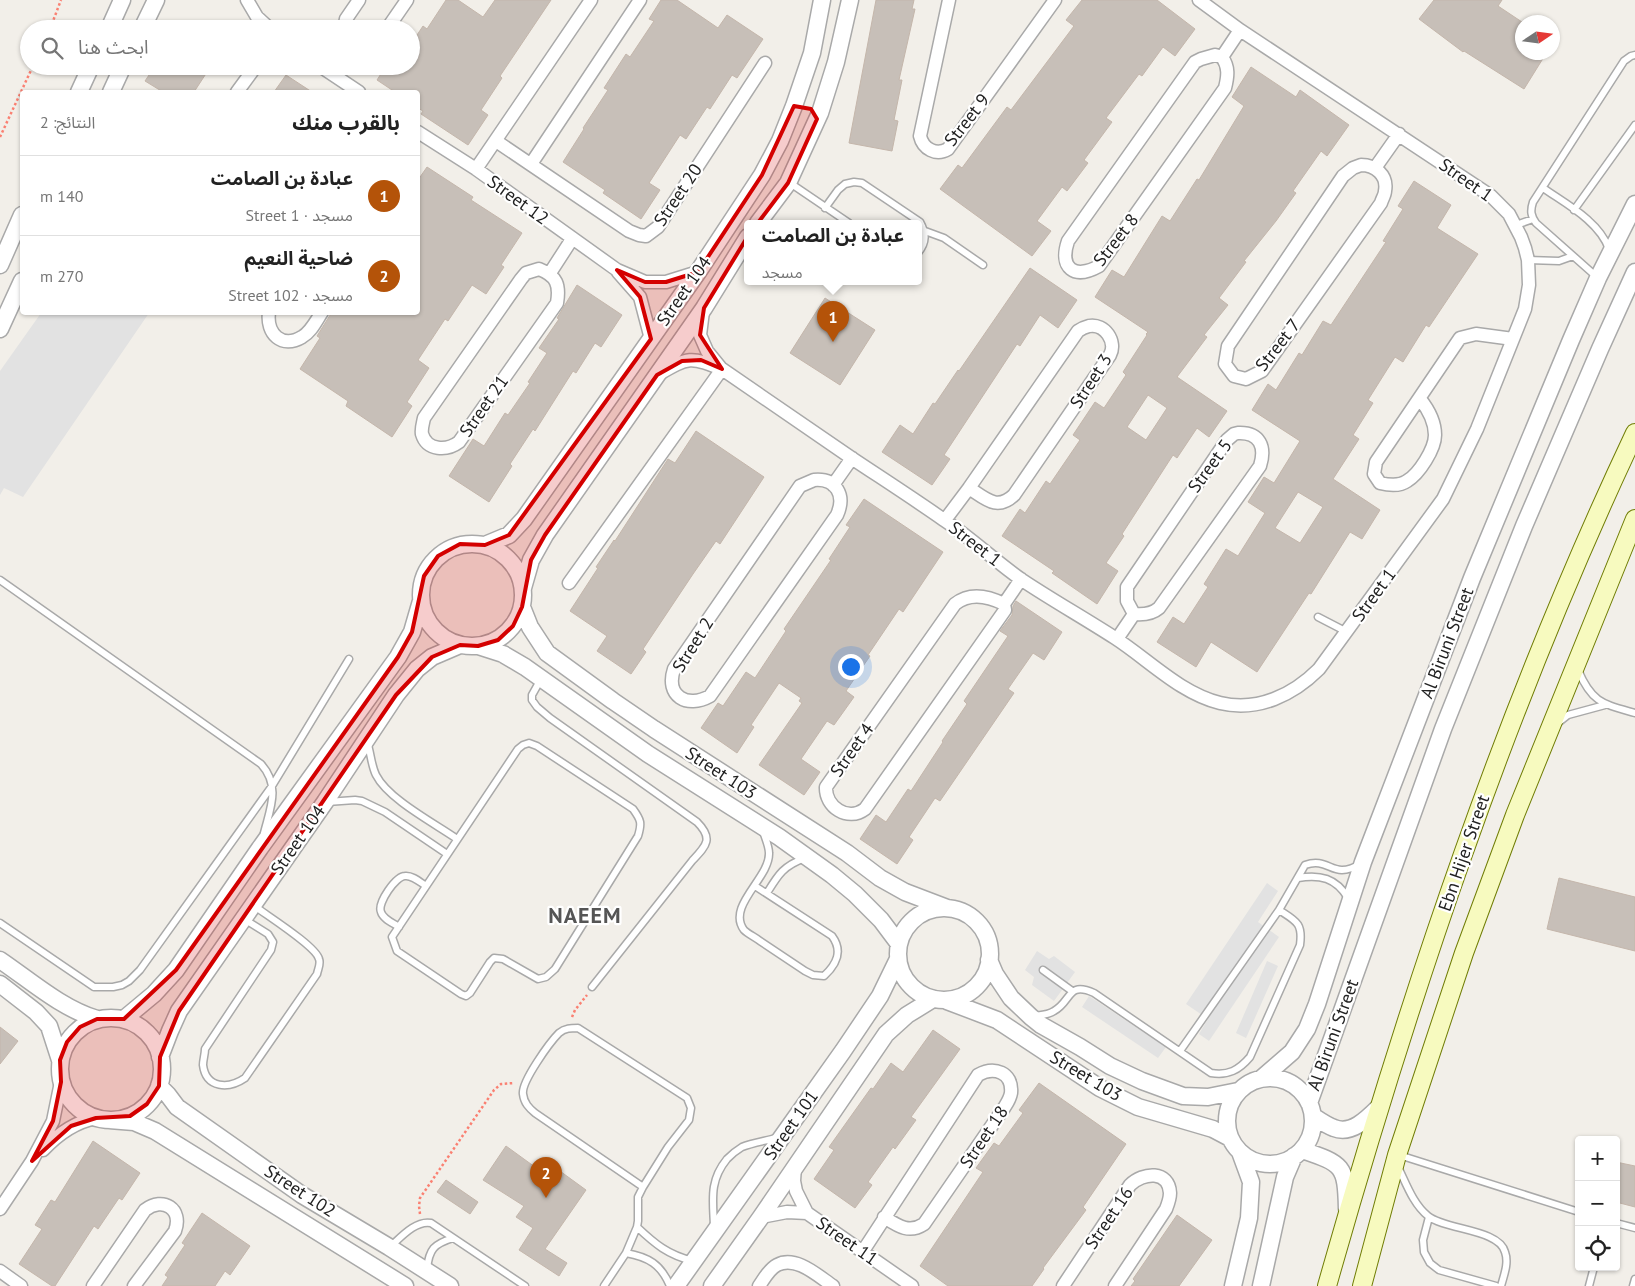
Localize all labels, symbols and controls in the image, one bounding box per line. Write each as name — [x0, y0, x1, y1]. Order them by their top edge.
north arrow — [1515, 15, 1560, 60]
search box — [20, 20, 420, 75]
icon: search — [38, 34, 66, 62]
text: ابحث هنا — [78, 35, 149, 59]
street label: Street 9 — [939, 89, 994, 151]
text: بالقرب منك — [292, 109, 400, 136]
text: النتائج: 2 — [40, 112, 95, 132]
street label: Street 1 — [1435, 153, 1498, 206]
street label: Street 20 — [648, 159, 707, 230]
text: عبادة بن الصامت — [211, 166, 353, 190]
street label: Street 12 — [483, 170, 554, 230]
text: 140 m — [40, 186, 83, 206]
text: 1 — [379, 186, 389, 206]
text: مسجد · Street 1 — [246, 205, 353, 225]
street label: Street 8 — [1088, 209, 1143, 271]
popup — [744, 220, 922, 285]
text: عبادة بن الصامت — [762, 223, 904, 247]
text: ضاحية النعيم — [244, 246, 353, 270]
street label: Street 104 — [651, 251, 716, 330]
text: مسجد — [762, 262, 803, 282]
text: 270 m — [40, 266, 83, 286]
text: 2 — [379, 266, 389, 286]
text: مسجد · Street 102 — [228, 285, 353, 305]
pin: 1 — [817, 301, 849, 342]
street label: Street 7 — [1250, 314, 1305, 376]
street label: Street 3 — [1064, 349, 1117, 412]
street label: Street 21 — [454, 370, 513, 441]
street label: Street 5 — [1182, 434, 1237, 497]
street label: Street 1 — [944, 516, 1006, 571]
street label: Street 1 — [1346, 563, 1401, 626]
street label: Al Biruni Street — [1415, 584, 1478, 702]
street label: Street 2 — [667, 613, 718, 677]
your location — [838, 654, 864, 680]
street label: Street 4 — [825, 718, 878, 781]
street label: Street 103 — [681, 741, 761, 804]
street label: Ebn Hijer Street — [1433, 792, 1494, 914]
street label: Street 104 — [265, 800, 330, 879]
district label: NAEEM — [548, 901, 622, 929]
street label: Al Biruni Street — [1302, 976, 1363, 1094]
street label: Street 103 — [1046, 1045, 1127, 1106]
street label: Street 101 — [758, 1085, 823, 1164]
street label: Street 18 — [954, 1101, 1013, 1172]
map controls — [1575, 1136, 1620, 1271]
button: + — [1575, 1136, 1620, 1181]
pin: 2 — [530, 1157, 562, 1198]
street label: Street 102 — [260, 1159, 340, 1222]
button: − — [1575, 1181, 1620, 1226]
street label: Street 16 — [1079, 1182, 1138, 1253]
street label: Street 11 — [812, 1211, 883, 1270]
button: locate — [1575, 1226, 1620, 1271]

